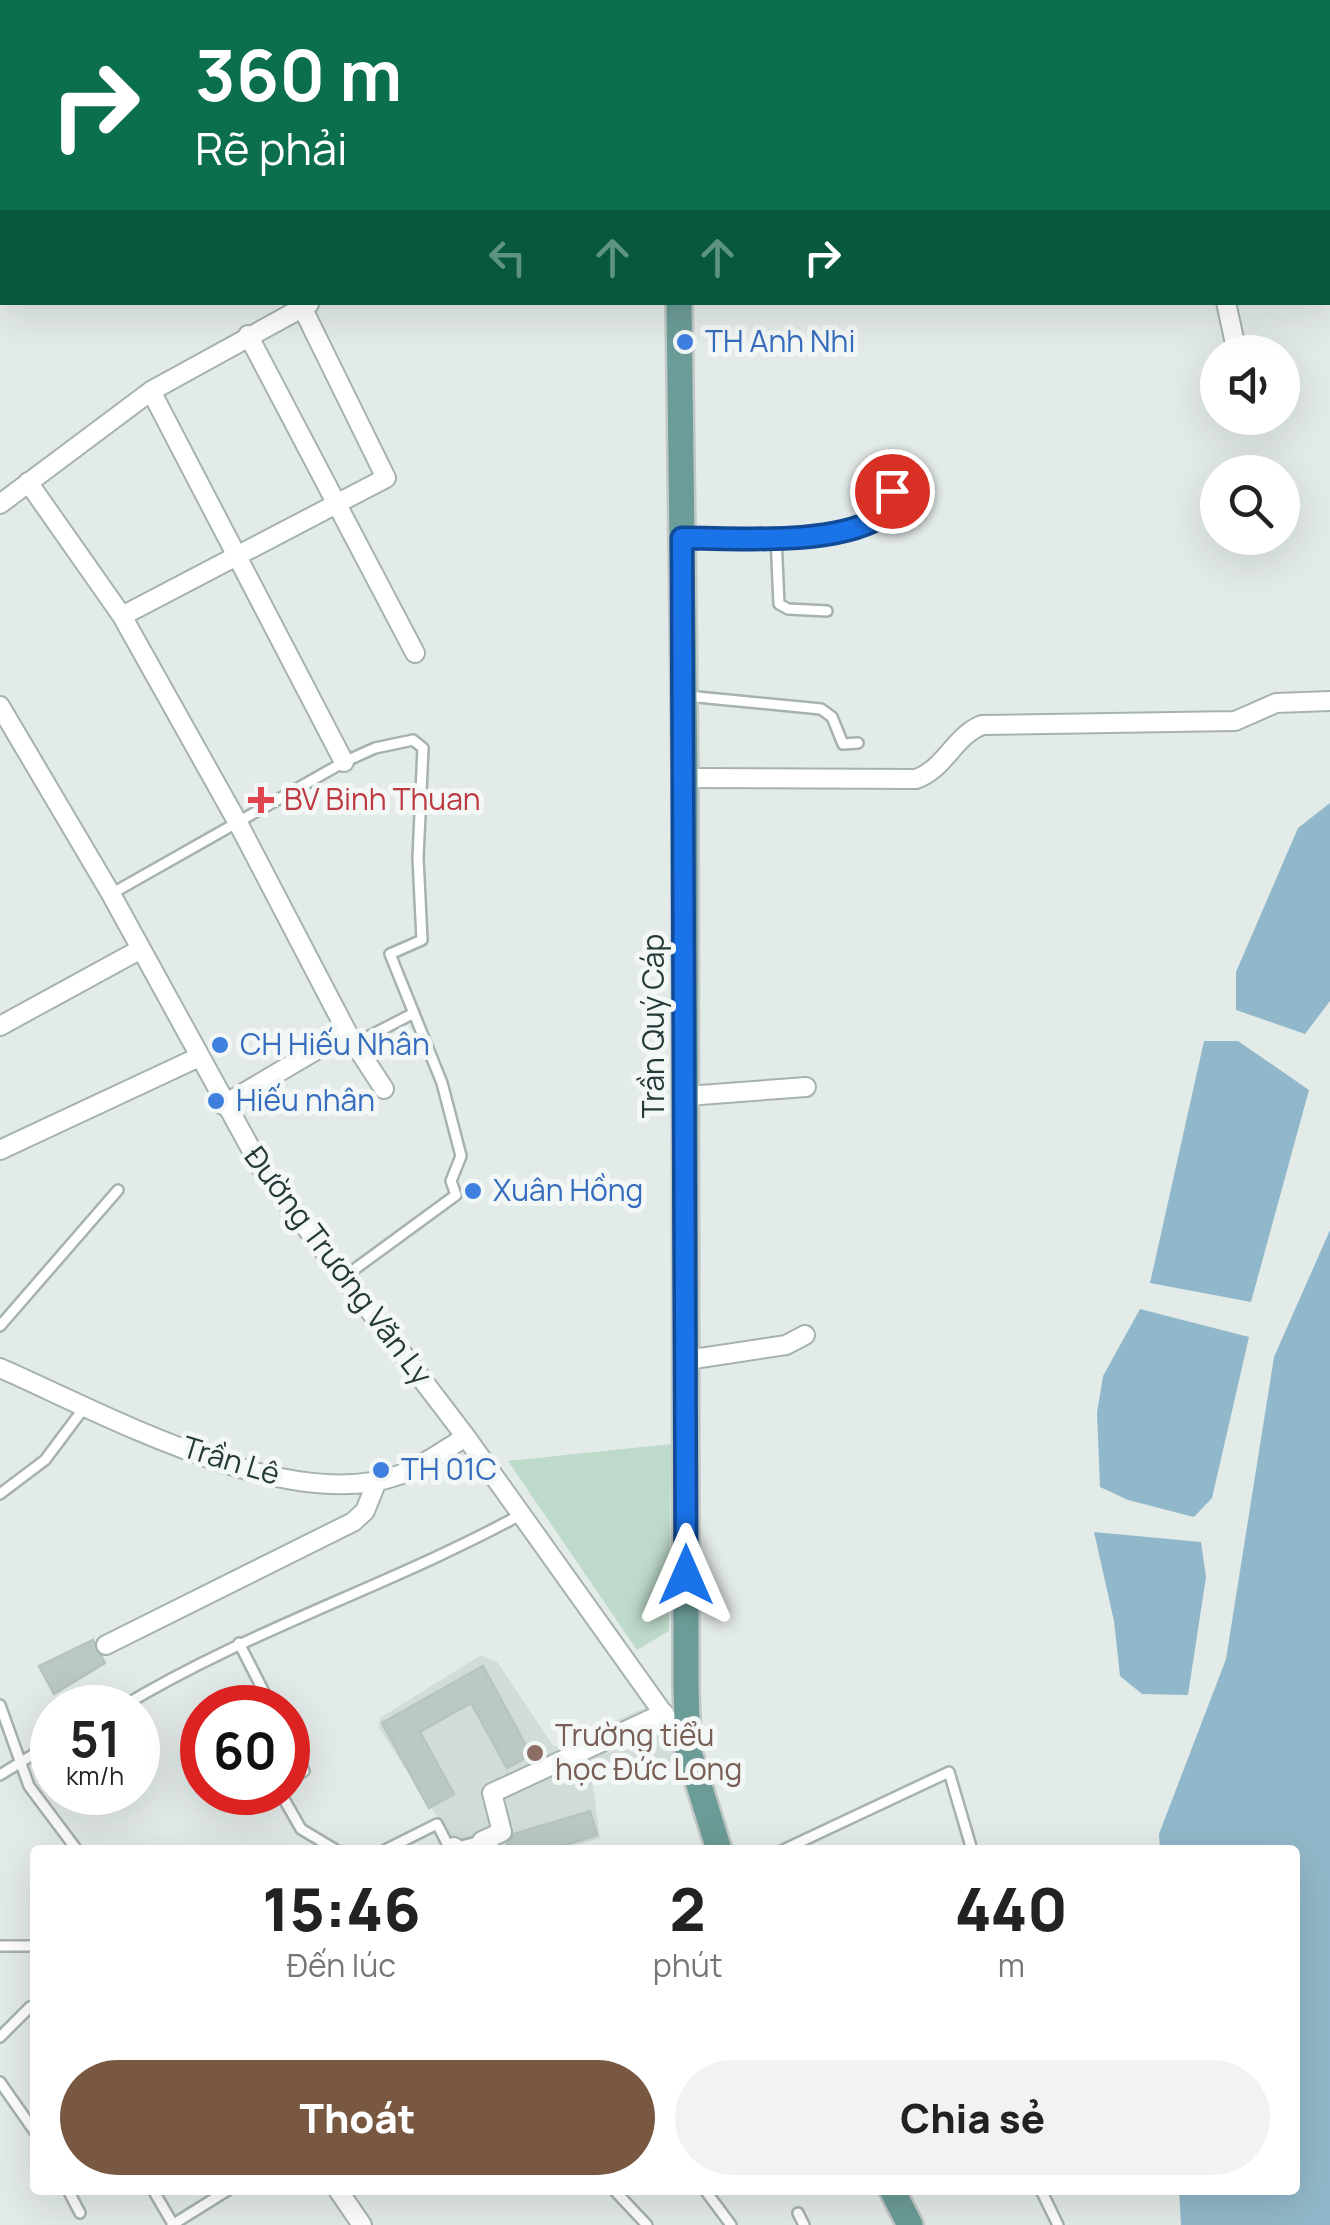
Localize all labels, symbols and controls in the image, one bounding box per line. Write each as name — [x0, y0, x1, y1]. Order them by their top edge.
text: 360 m — [195, 26, 402, 122]
icon: right — [30, 40, 160, 170]
text: Rẽ phải — [195, 117, 348, 179]
icon: left — [480, 230, 535, 285]
icon: ahead — [585, 230, 640, 285]
icon: ahead — [690, 230, 745, 285]
icon: right — [795, 230, 850, 285]
place label: TH Anh Nhi — [705, 320, 855, 361]
marker: TH Anh Nhi — [674, 331, 696, 353]
map controls — [1200, 335, 1300, 555]
button: sound — [1200, 335, 1300, 435]
pin — [850, 449, 935, 534]
button: search — [1200, 455, 1300, 555]
icon: arrive — [865, 464, 920, 519]
place label: BV Binh Thuan — [284, 778, 481, 819]
marker: BV Binh Thuan — [248, 787, 274, 813]
street label: Trần Quý Cáp — [632, 934, 673, 1118]
place label: CH Hiếu Nhân — [240, 1023, 430, 1064]
marker: CH Hiếu Nhân — [209, 1034, 231, 1056]
place label: Hiếu nhân — [236, 1079, 375, 1120]
marker: Hiếu nhân — [205, 1090, 227, 1112]
street label: Đường Trương Văn Ly — [236, 1137, 443, 1393]
place label: Xuân Hồng — [493, 1169, 643, 1210]
marker: Xuân Hồng — [462, 1180, 484, 1202]
street label: Trần Lê — [178, 1425, 285, 1494]
place label: TH 01C — [401, 1448, 497, 1489]
marker: TH 01C — [370, 1459, 392, 1481]
position arrow — [634, 1523, 738, 1627]
speed limit sign: 60 — [180, 1685, 310, 1815]
text: 51 — [69, 1704, 121, 1772]
place label: Trường tiểu học Đức Long — [555, 1714, 742, 1789]
marker: Trường tiểu học Đức Long — [524, 1742, 546, 1764]
text: km/h — [66, 1758, 124, 1793]
text: 15:46 — [262, 1867, 420, 1949]
text: 2 — [669, 1867, 706, 1949]
text: 440 — [955, 1867, 1068, 1949]
text: Đến lúc — [287, 1943, 396, 1987]
text: phút — [653, 1943, 722, 1987]
text: m — [998, 1943, 1025, 1987]
button: Thoát — [60, 2060, 655, 2175]
button: Chia sẻ — [675, 2060, 1270, 2175]

